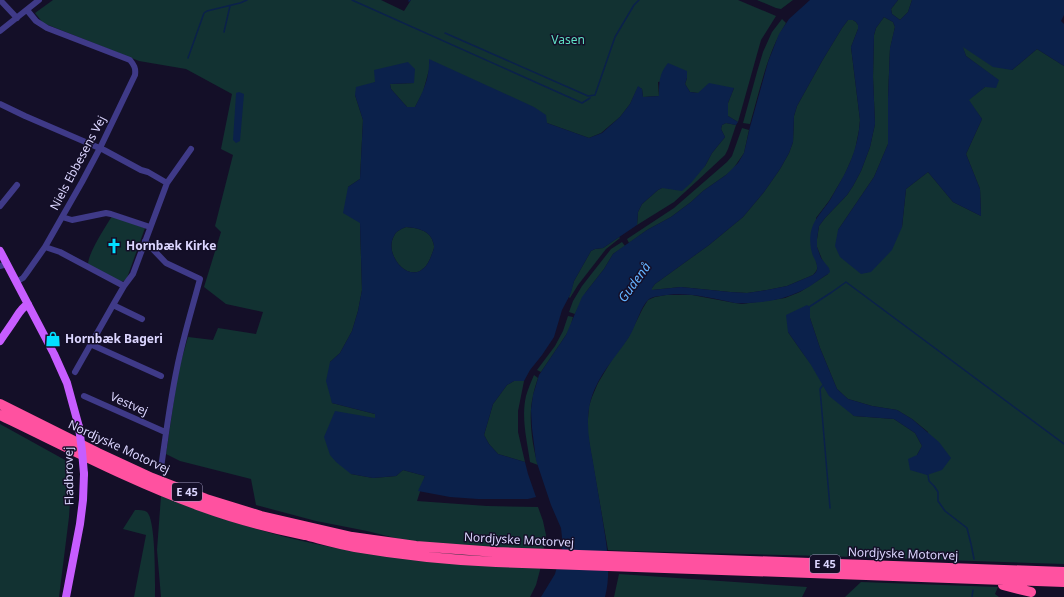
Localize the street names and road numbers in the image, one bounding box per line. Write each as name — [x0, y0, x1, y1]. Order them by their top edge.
street label: Niels Ebbesens Vej — [45, 113, 110, 213]
street label: Vestvej — [108, 388, 151, 419]
street label: Nordjyske Motorvej — [66, 416, 173, 478]
street label: Fladbrovej — [59, 447, 78, 505]
road number: E 45 — [172, 483, 202, 501]
street label: Nordjyske Motorvej — [463, 528, 575, 551]
street label: Nordjyske Motorvej — [848, 543, 958, 564]
road number: E 45 — [810, 555, 840, 573]

